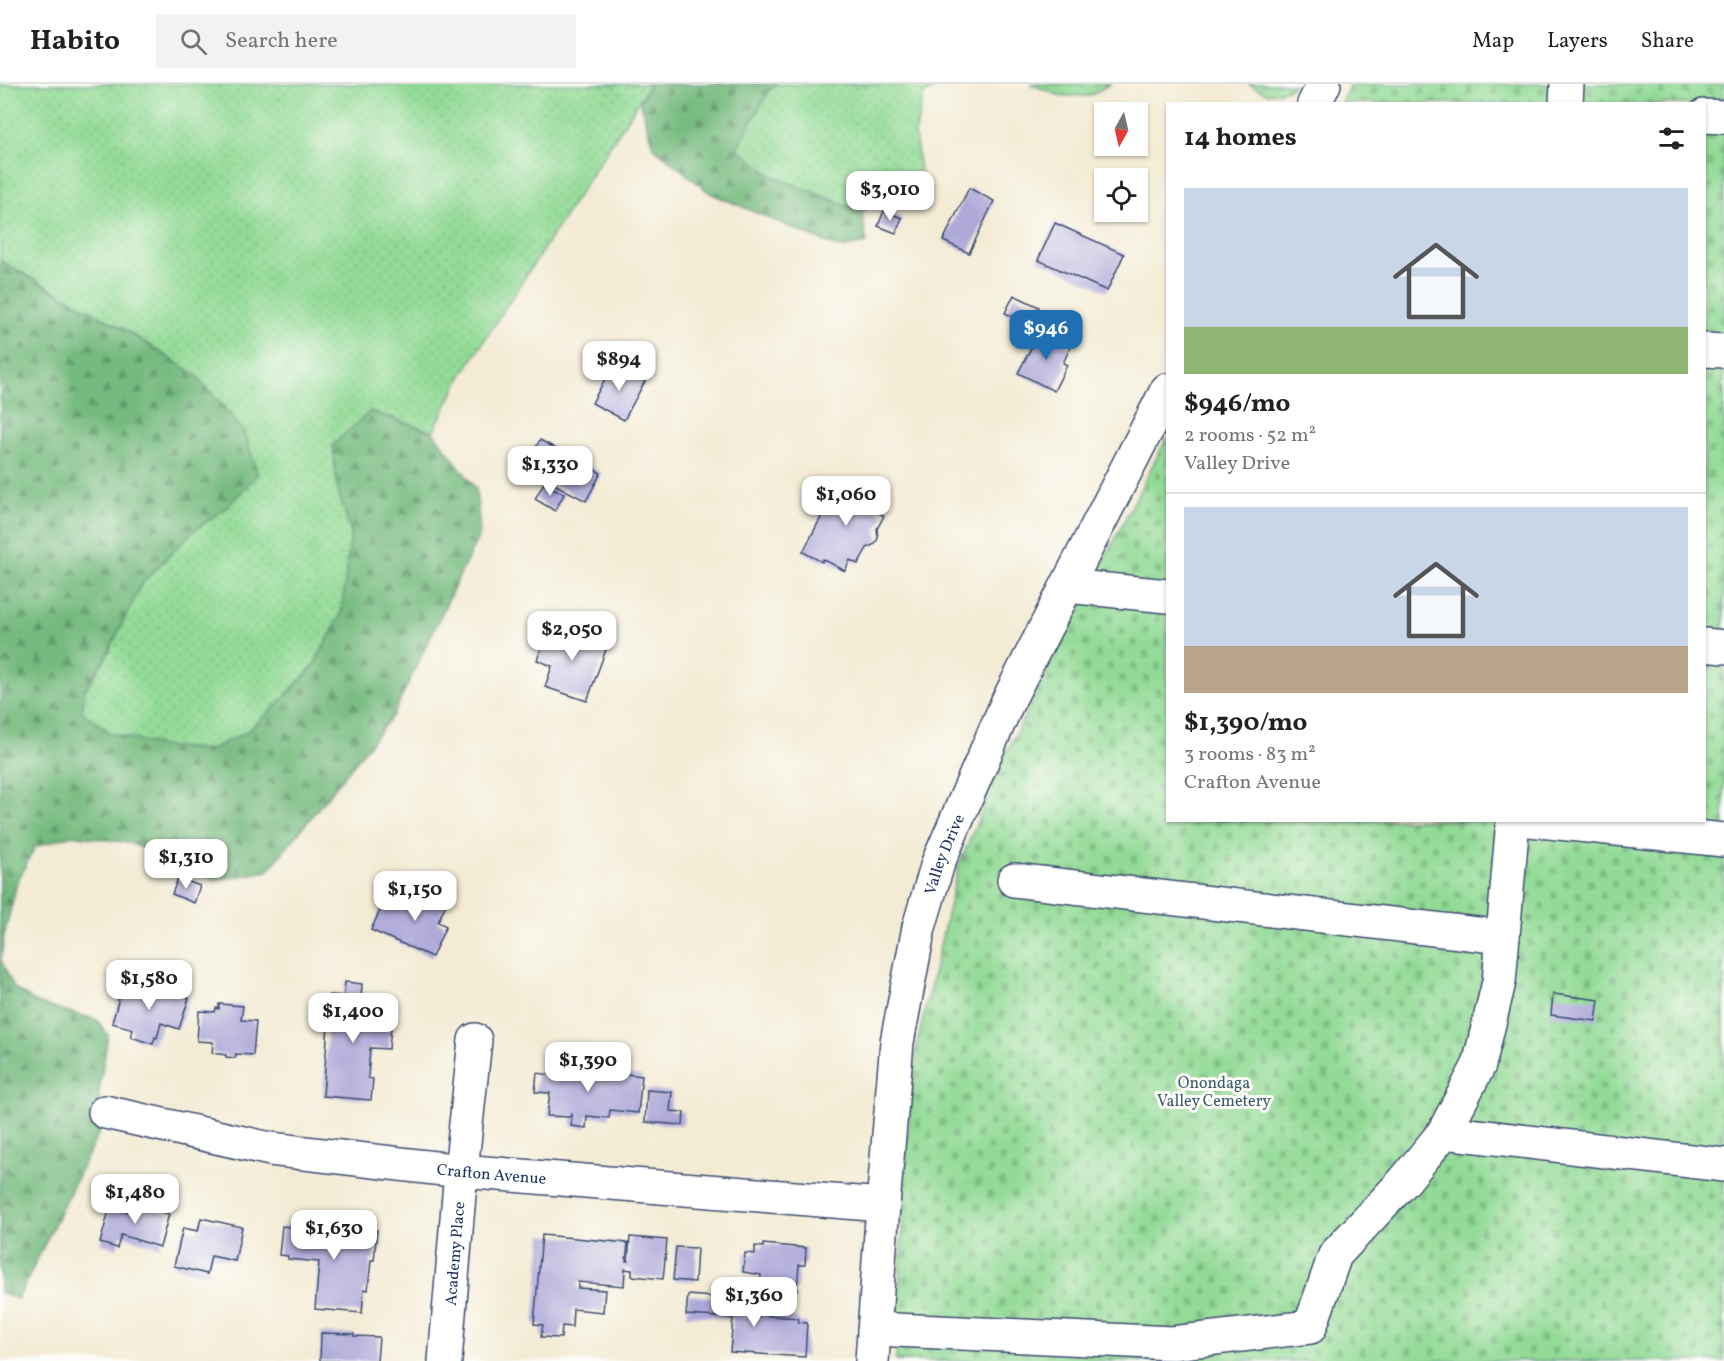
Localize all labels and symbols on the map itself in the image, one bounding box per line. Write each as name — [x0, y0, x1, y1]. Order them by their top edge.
north arrow — [1094, 102, 1148, 156]
pin: $3,010 — [841, 171, 939, 222]
pin: $946 — [1010, 310, 1082, 361]
pin: $894 — [583, 341, 655, 392]
pin: $1,330 — [501, 446, 599, 497]
pin: $1,060 — [797, 476, 895, 527]
pin: $2,050 — [523, 611, 621, 662]
street label: Valley Drive — [920, 811, 971, 898]
pin: $1,310 — [137, 839, 235, 890]
pin: $1,150 — [366, 871, 464, 922]
pin: $1,580 — [100, 960, 198, 1011]
pin: $1,400 — [304, 993, 402, 1044]
pin: $1,390 — [539, 1042, 637, 1093]
park label: Onondaga Valley Cemetery — [1157, 1073, 1271, 1113]
street label: Crafton Avenue — [435, 1159, 547, 1191]
pin: $1,480 — [86, 1174, 184, 1225]
street label: Academy Place — [441, 1201, 471, 1307]
pin: $1,630 — [285, 1210, 383, 1261]
pin: $1,360 — [705, 1277, 803, 1328]

